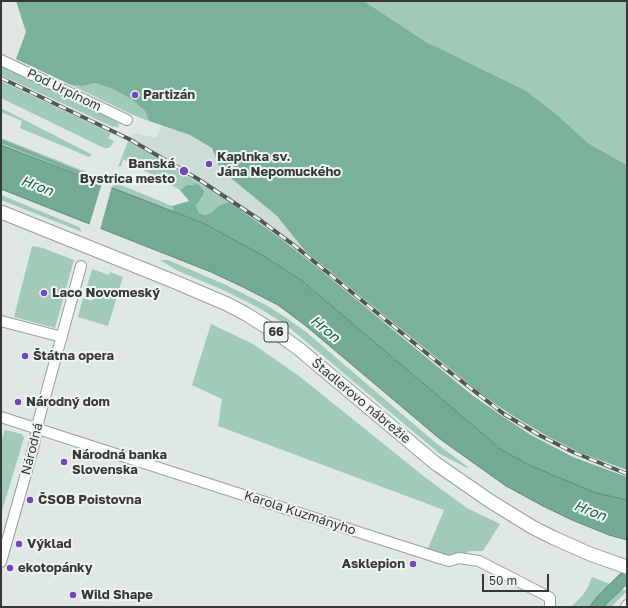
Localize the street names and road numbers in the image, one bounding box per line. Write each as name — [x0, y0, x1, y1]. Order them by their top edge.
street label: Pod Urpínom — [24, 65, 104, 115]
road number: 66 — [264, 322, 288, 342]
street label: Štadlerovo nábrežie — [308, 355, 414, 447]
street label: Národná — [18, 421, 46, 477]
street label: Karola Kuzmányho — [242, 488, 358, 538]

